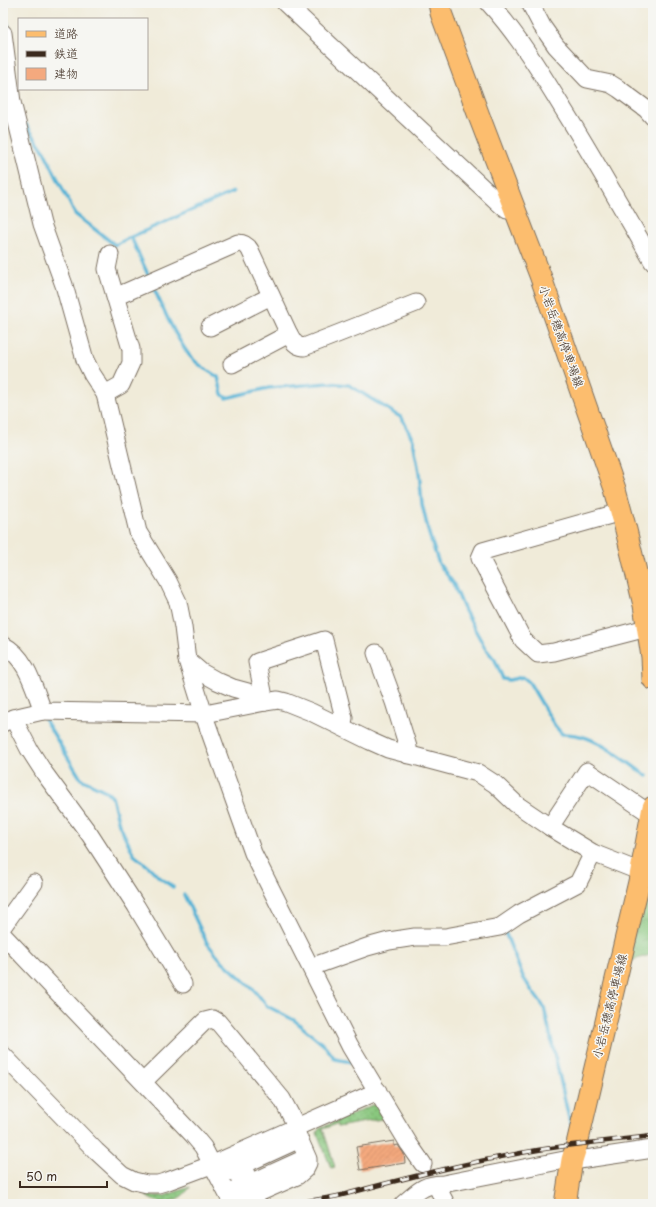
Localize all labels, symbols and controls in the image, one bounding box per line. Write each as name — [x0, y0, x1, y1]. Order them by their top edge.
legend — [18, 18, 148, 90]
text: 道路 — [54, 24, 78, 42]
text: 鉄道 — [54, 44, 78, 62]
text: 建物 — [54, 64, 78, 82]
street label: 小岩岳穂高停車場線 — [535, 282, 589, 390]
street label: 小岩岳穂高停車場線 — [587, 951, 631, 1061]
scale bar — [20, 1163, 107, 1189]
text: 50 m — [26, 1167, 57, 1185]

